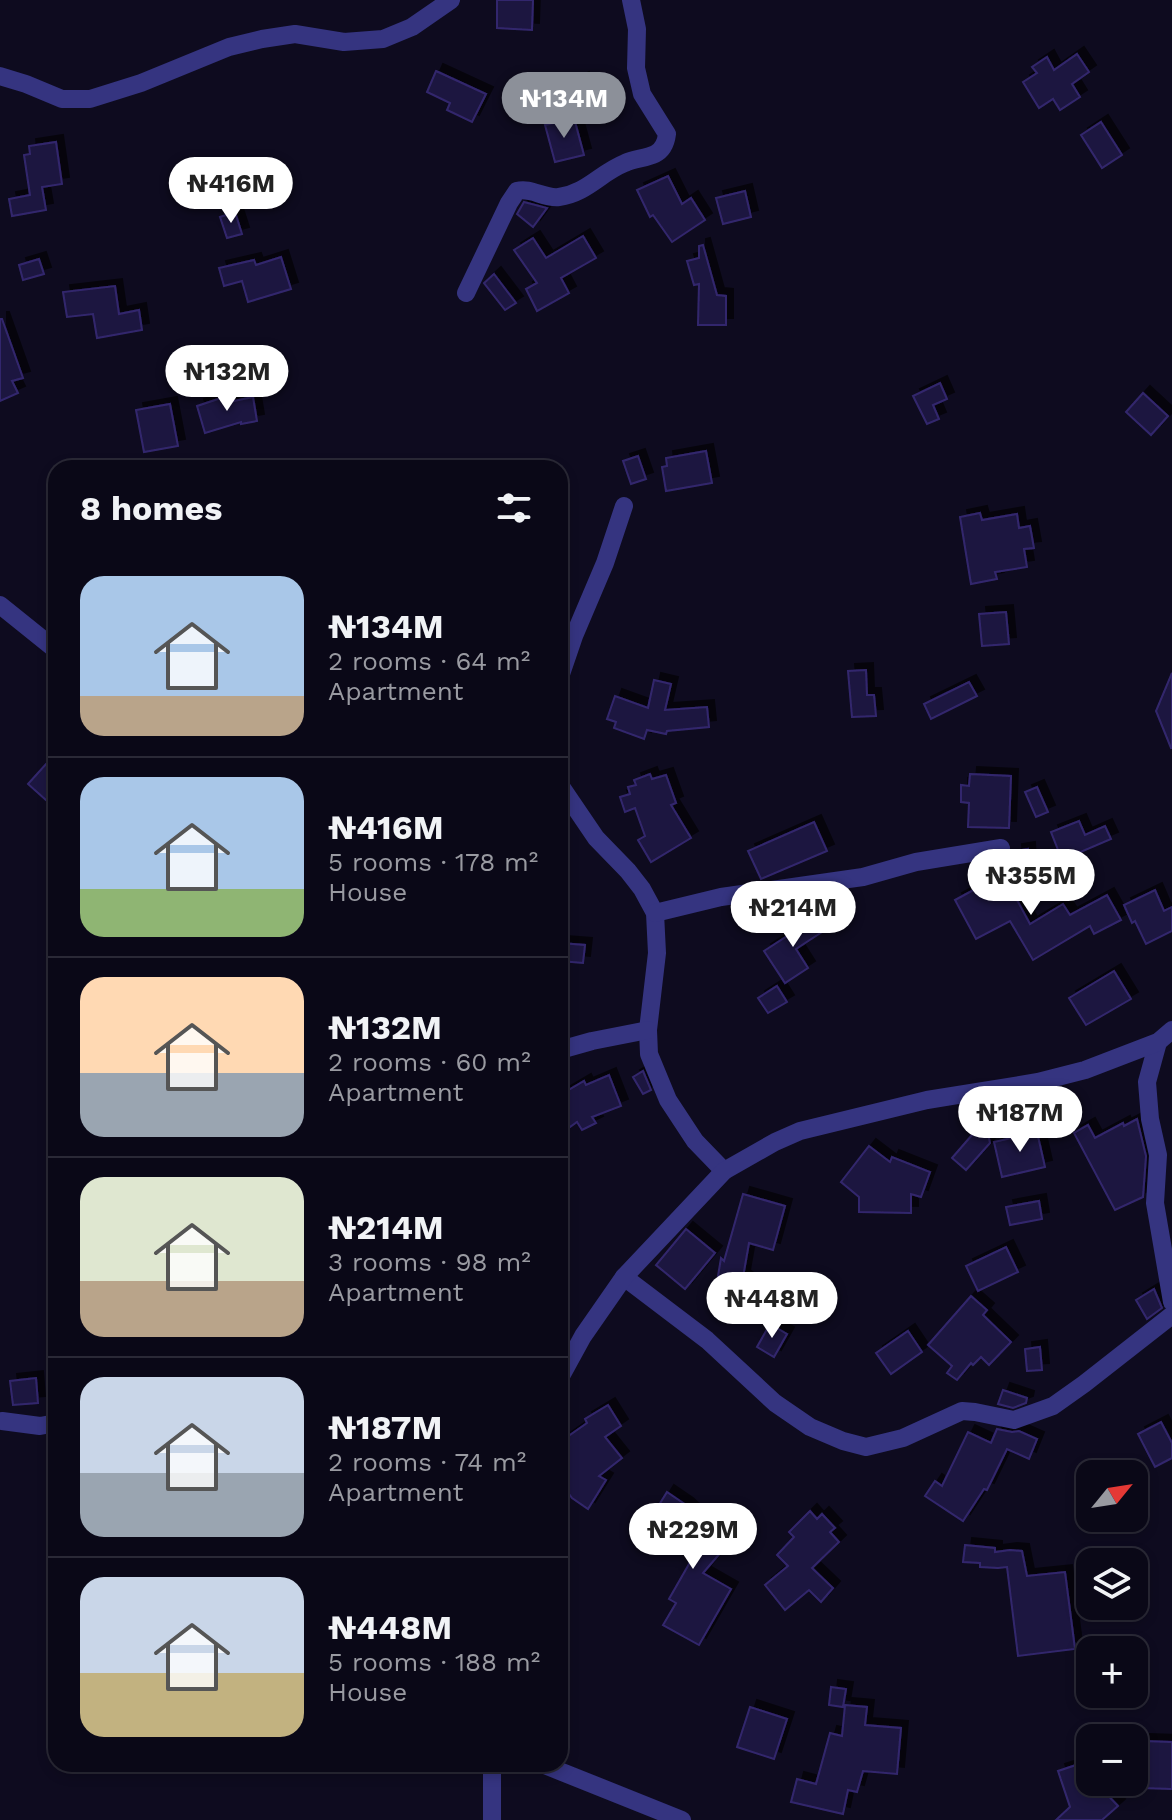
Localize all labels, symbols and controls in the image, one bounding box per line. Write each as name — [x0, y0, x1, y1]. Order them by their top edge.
pin: ₦134M — [508, 72, 620, 140]
text: ₦134M — [520, 83, 608, 113]
pin: ₦416M — [175, 157, 287, 225]
text: ₦416M — [187, 168, 275, 198]
pin: ₦132M — [171, 345, 283, 413]
text: ₦132M — [183, 356, 271, 386]
icon: filters — [492, 486, 536, 530]
text: 8 homes — [80, 488, 222, 528]
text: ₦134M — [328, 606, 444, 646]
icon: home — [144, 608, 240, 704]
text: 2 rooms · 64 m² — [328, 646, 530, 676]
text: Apartment — [328, 676, 464, 706]
text: ₦416M — [328, 807, 444, 847]
icon: home — [144, 809, 240, 905]
text: 5 rooms · 178 m² — [328, 847, 538, 877]
pin: ₦355M — [975, 849, 1087, 917]
text: ₦355M — [986, 860, 1076, 890]
text: House — [328, 877, 407, 907]
pin: ₦214M — [737, 881, 849, 949]
text: ₦214M — [749, 892, 837, 922]
text: ₦132M — [328, 1007, 442, 1047]
icon: home — [144, 1009, 240, 1105]
text: 2 rooms · 60 m² — [328, 1047, 531, 1077]
text: Apartment — [328, 1077, 464, 1107]
pin: ₦187M — [964, 1086, 1076, 1154]
text: ₦187M — [976, 1097, 1064, 1127]
text: ₦214M — [328, 1207, 444, 1247]
icon: home — [144, 1209, 240, 1305]
text: 3 rooms · 98 m² — [328, 1247, 531, 1277]
pin: ₦448M — [716, 1272, 828, 1340]
text: Apartment — [328, 1277, 464, 1307]
text: ₦448M — [725, 1283, 819, 1313]
text: ₦187M — [328, 1407, 442, 1447]
icon: home — [144, 1409, 240, 1505]
text: 2 rooms · 74 m² — [328, 1447, 526, 1477]
north arrow — [1076, 1460, 1148, 1532]
map controls — [1076, 1460, 1148, 1796]
text: Apartment — [328, 1477, 464, 1507]
pin: ₦229M — [637, 1503, 749, 1571]
text: ₦229M — [647, 1514, 739, 1544]
button: layers — [1076, 1548, 1148, 1620]
text: ₦448M — [328, 1607, 452, 1647]
icon: home — [144, 1609, 240, 1705]
button: + — [1076, 1636, 1148, 1708]
text: 5 rooms · 188 m² — [328, 1647, 540, 1677]
text: House — [328, 1677, 407, 1707]
button: − — [1076, 1724, 1148, 1796]

